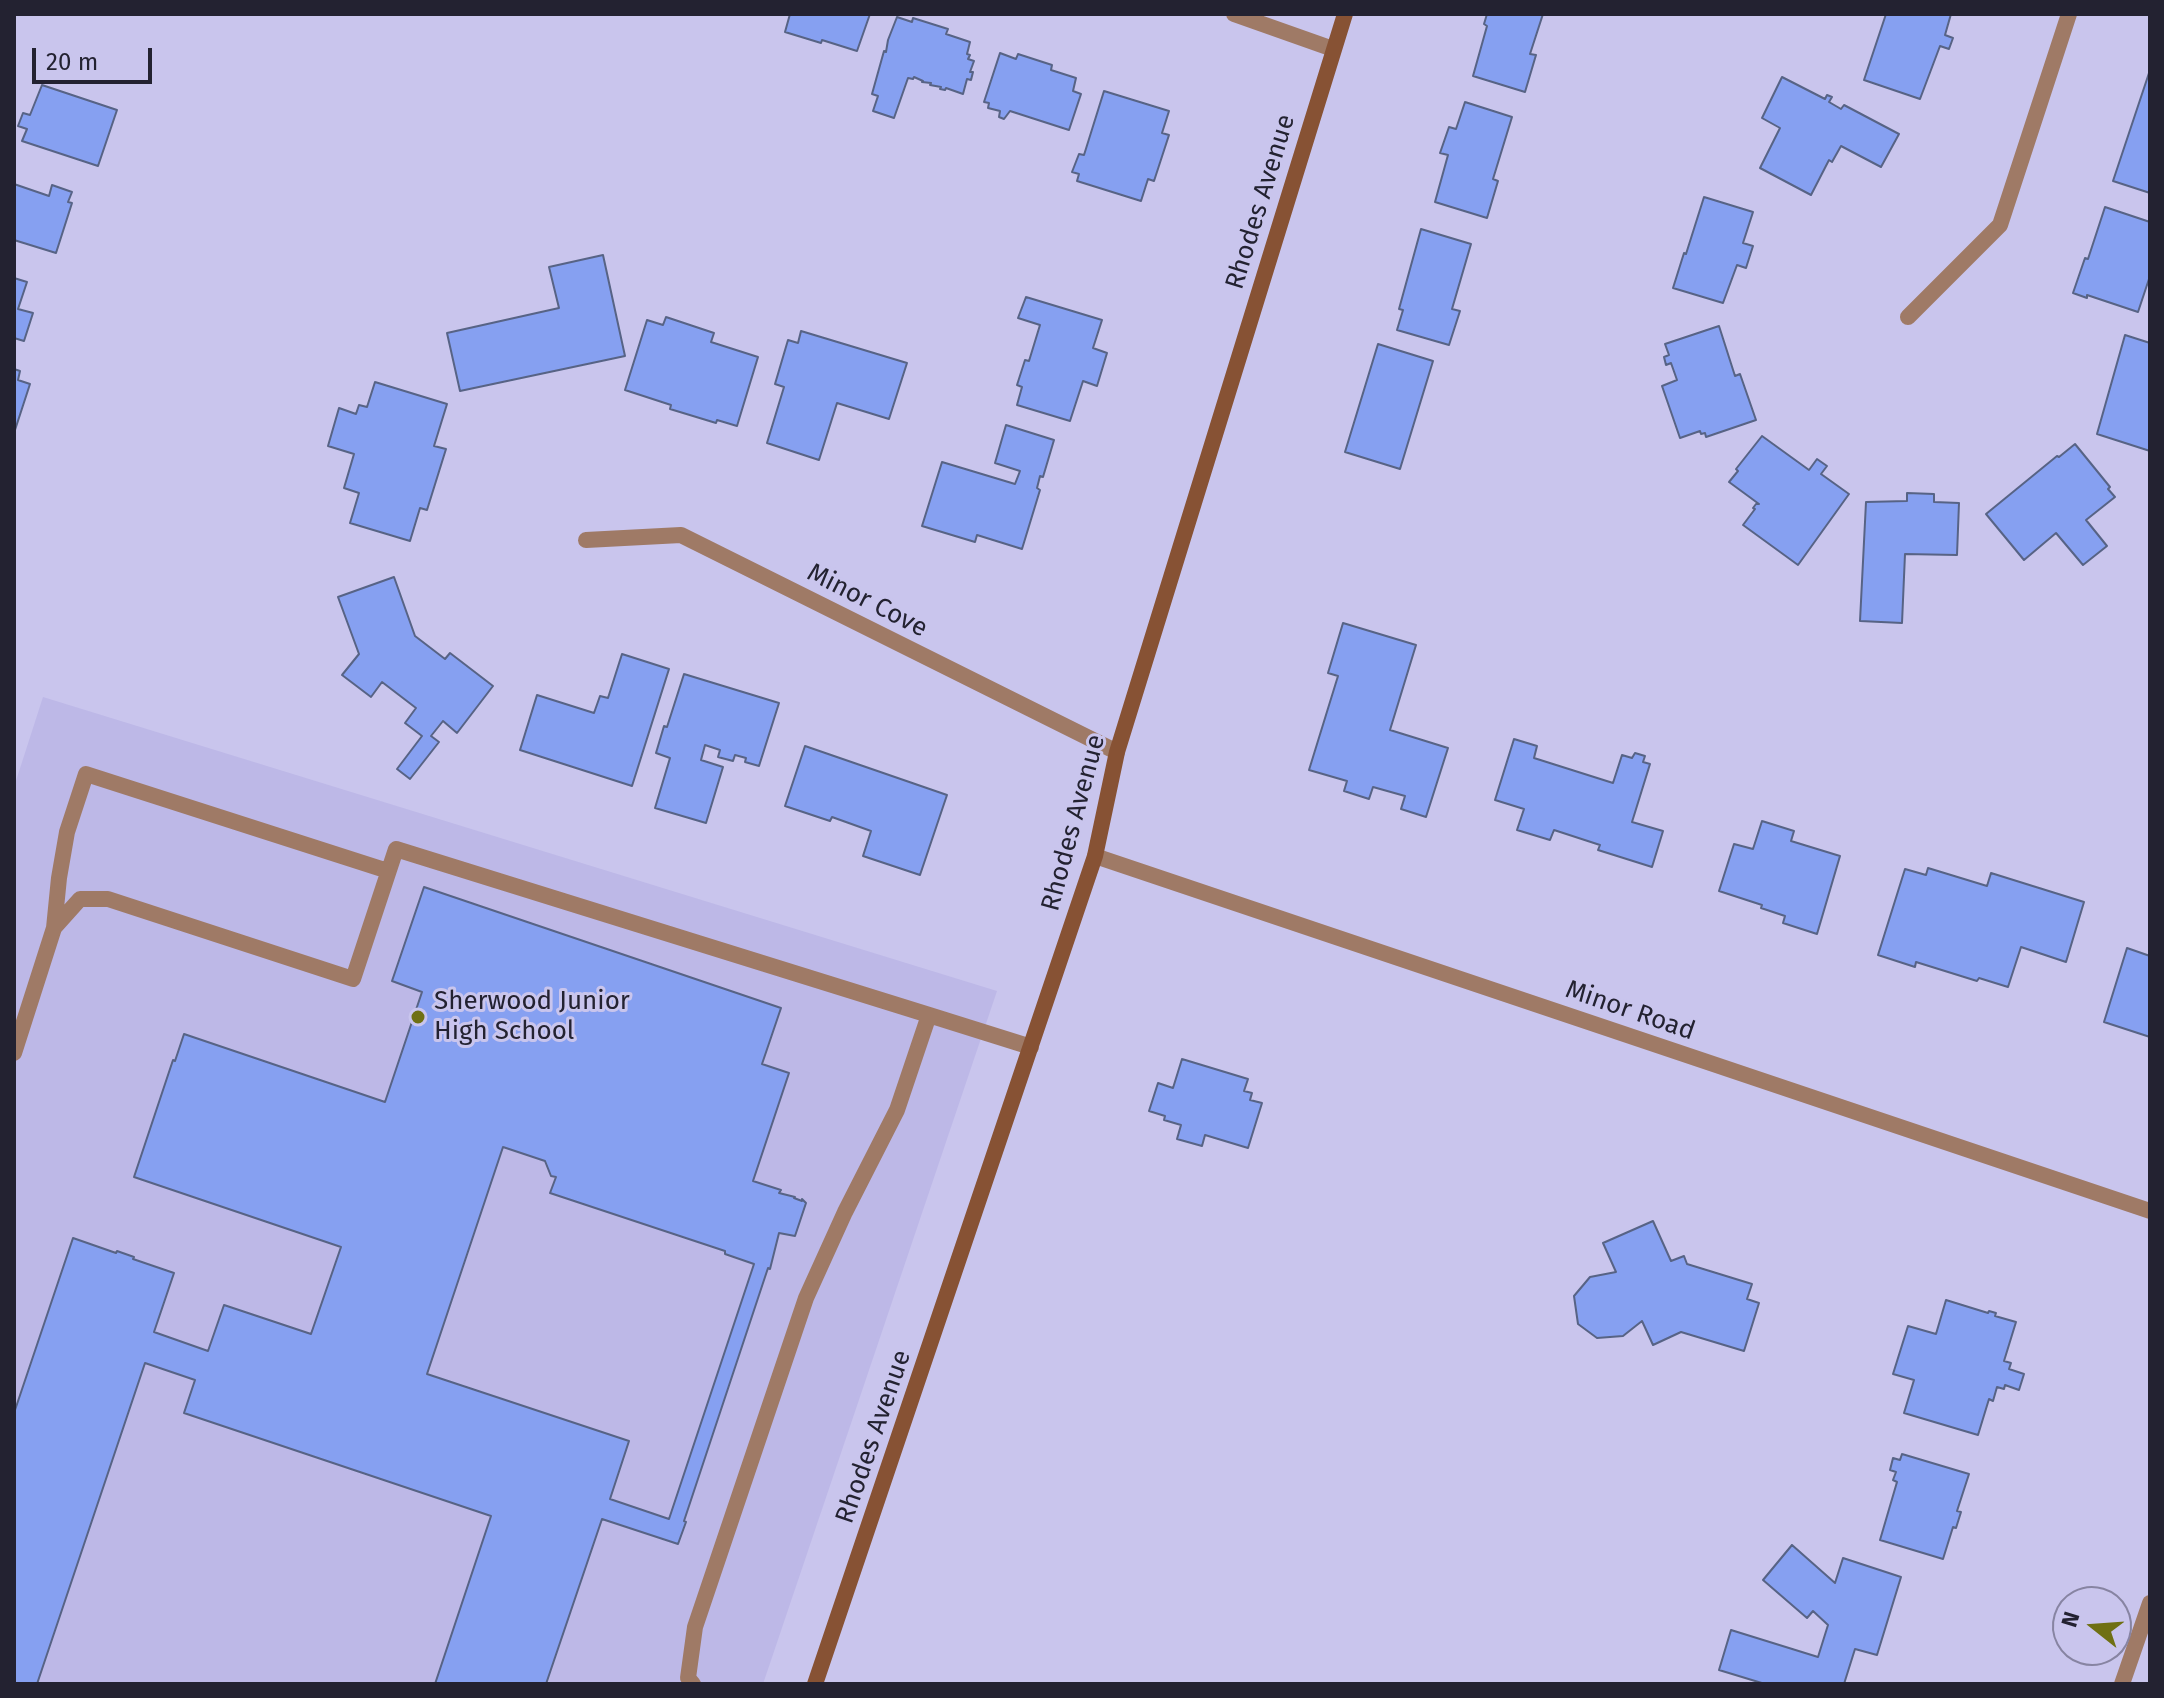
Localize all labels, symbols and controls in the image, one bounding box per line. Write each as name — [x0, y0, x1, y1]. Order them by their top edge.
scale bar — [36, 32, 156, 82]
text: 20 m — [46, 48, 98, 76]
street label: Rhodes Avenue — [1220, 111, 1302, 293]
street label: Minor Cove — [802, 557, 932, 645]
street label: Rhodes Avenue — [1035, 731, 1113, 915]
street label: Minor Road — [1561, 974, 1699, 1048]
place label: Sherwood Junior High School — [434, 986, 630, 1048]
marker: Sherwood Junior High School — [409, 1008, 427, 1026]
street label: Rhodes Avenue — [830, 1346, 918, 1528]
north arrow — [2052, 1586, 2132, 1666]
text: N — [2055, 1608, 2086, 1630]

